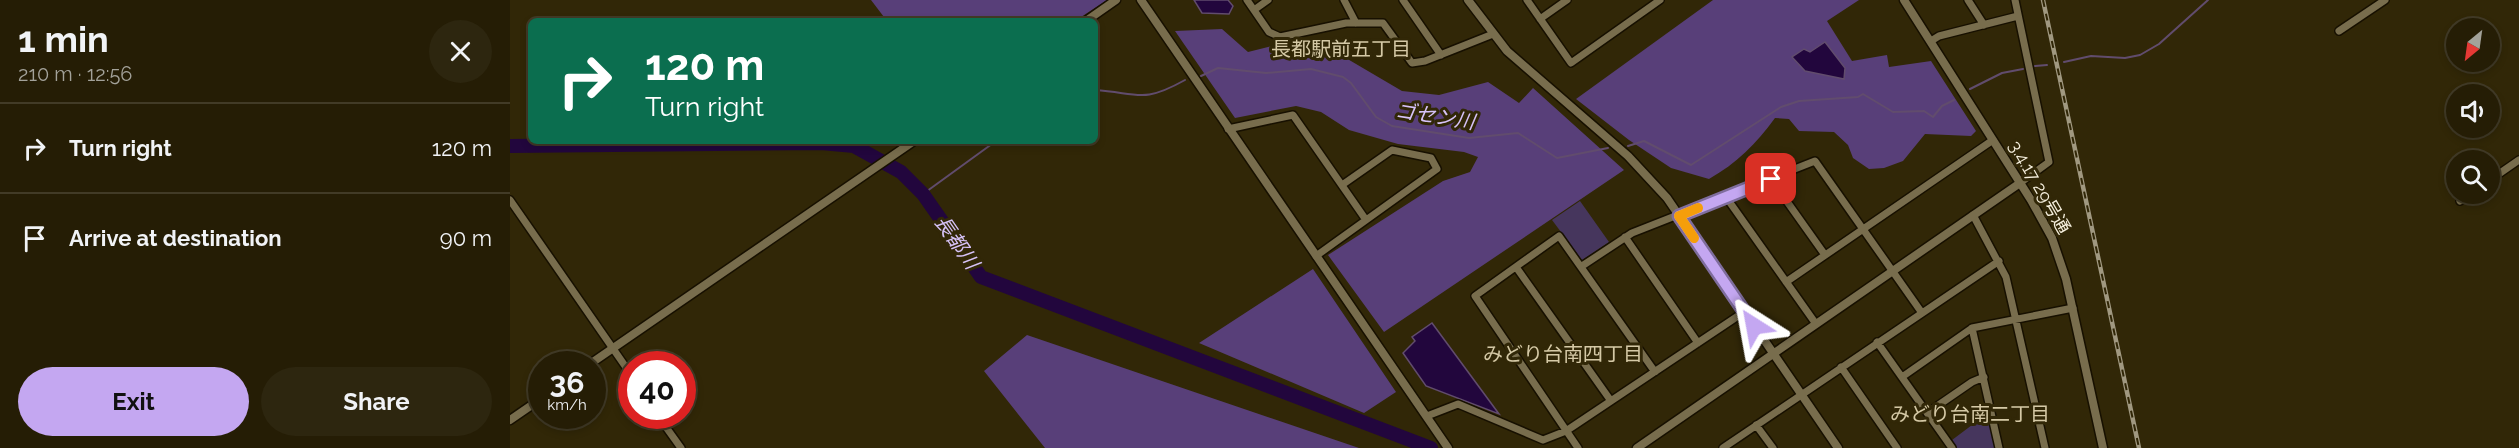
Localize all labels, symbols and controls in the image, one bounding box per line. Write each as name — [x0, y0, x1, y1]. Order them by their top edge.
text: 1 min — [18, 18, 109, 60]
north arrow — [2446, 18, 2500, 72]
map controls — [2446, 18, 2500, 204]
button: close — [429, 20, 492, 83]
district label: 長都駅前五丁目 — [1271, 37, 1411, 61]
text: 120 m — [645, 41, 764, 90]
icon: right — [546, 42, 624, 120]
text: 210 m · 12:56 — [18, 62, 132, 86]
button: sound — [2446, 84, 2500, 138]
text: Turn right — [645, 91, 764, 122]
water label: ゴセン川 — [1394, 98, 1478, 134]
icon: right — [18, 132, 51, 165]
text: Turn right — [69, 135, 172, 161]
text: 120 m — [432, 135, 492, 161]
street label: 3.4.17 29号通 — [2005, 137, 2075, 237]
button: search — [2446, 150, 2500, 204]
pin — [1745, 153, 1796, 204]
icon: arrive — [1754, 162, 1787, 195]
water label: 長都川 — [930, 211, 985, 275]
icon: arrive — [18, 222, 51, 255]
text: Arrive at destination — [69, 225, 282, 251]
text: 90 m — [440, 225, 492, 251]
position arrow — [1722, 294, 1786, 358]
district label: みどり台南四丁目 — [1483, 342, 1643, 366]
speed limit sign: 40 — [618, 351, 696, 429]
text: 36 — [550, 365, 584, 400]
button: Exit — [18, 367, 249, 436]
button: Share — [261, 367, 492, 436]
text: km/h — [547, 396, 587, 414]
district label: みどり台南二丁目 — [1890, 402, 2050, 426]

